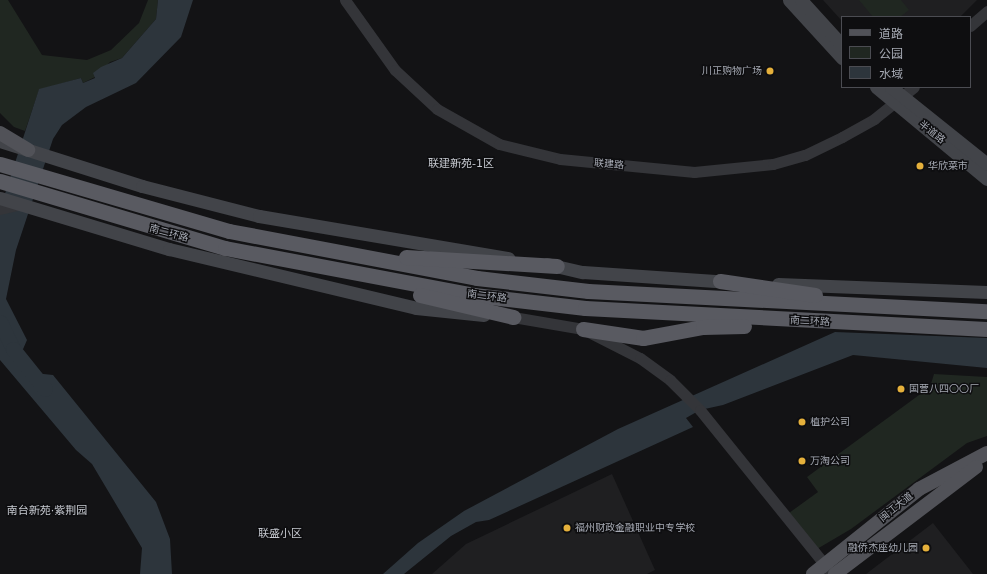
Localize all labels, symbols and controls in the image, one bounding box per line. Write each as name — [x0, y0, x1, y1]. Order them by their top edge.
legend — [841, 16, 971, 88]
text: 道路 — [879, 27, 903, 41]
text: 公园 — [879, 47, 903, 61]
place label: 川正购物广场 — [702, 65, 762, 77]
marker: 川正购物广场 — [765, 66, 775, 76]
text: 水域 — [879, 67, 903, 81]
street label: 半道路 — [916, 118, 948, 146]
district label: 联建新苑-1区 — [428, 157, 494, 171]
street label: 联建路 — [594, 157, 624, 171]
place label: 华欣菜市 — [928, 160, 968, 172]
marker: 华欣菜市 — [915, 161, 925, 171]
street label: 南二环路 — [148, 222, 190, 244]
street label: 南二环路 — [466, 288, 508, 304]
street label: 南二环路 — [790, 314, 830, 328]
place label: 国营八四〇〇厂 — [909, 383, 979, 395]
marker: 国营八四〇〇厂 — [896, 384, 906, 394]
place label: 植护公司 — [810, 416, 850, 428]
marker: 植护公司 — [797, 417, 807, 427]
place label: 万淘公司 — [810, 455, 850, 467]
marker: 万淘公司 — [797, 456, 807, 466]
street label: 闽江大道 — [877, 490, 915, 524]
district label: 南台新苑·紫荆园 — [7, 504, 87, 518]
place label: 福州财政金融职业中专学校 — [575, 522, 695, 534]
marker: 福州财政金融职业中专学校 — [562, 523, 572, 533]
district label: 联盛小区 — [258, 527, 302, 541]
place label: 融侨杰座幼儿园 — [848, 542, 918, 554]
marker: 融侨杰座幼儿园 — [921, 543, 931, 553]

